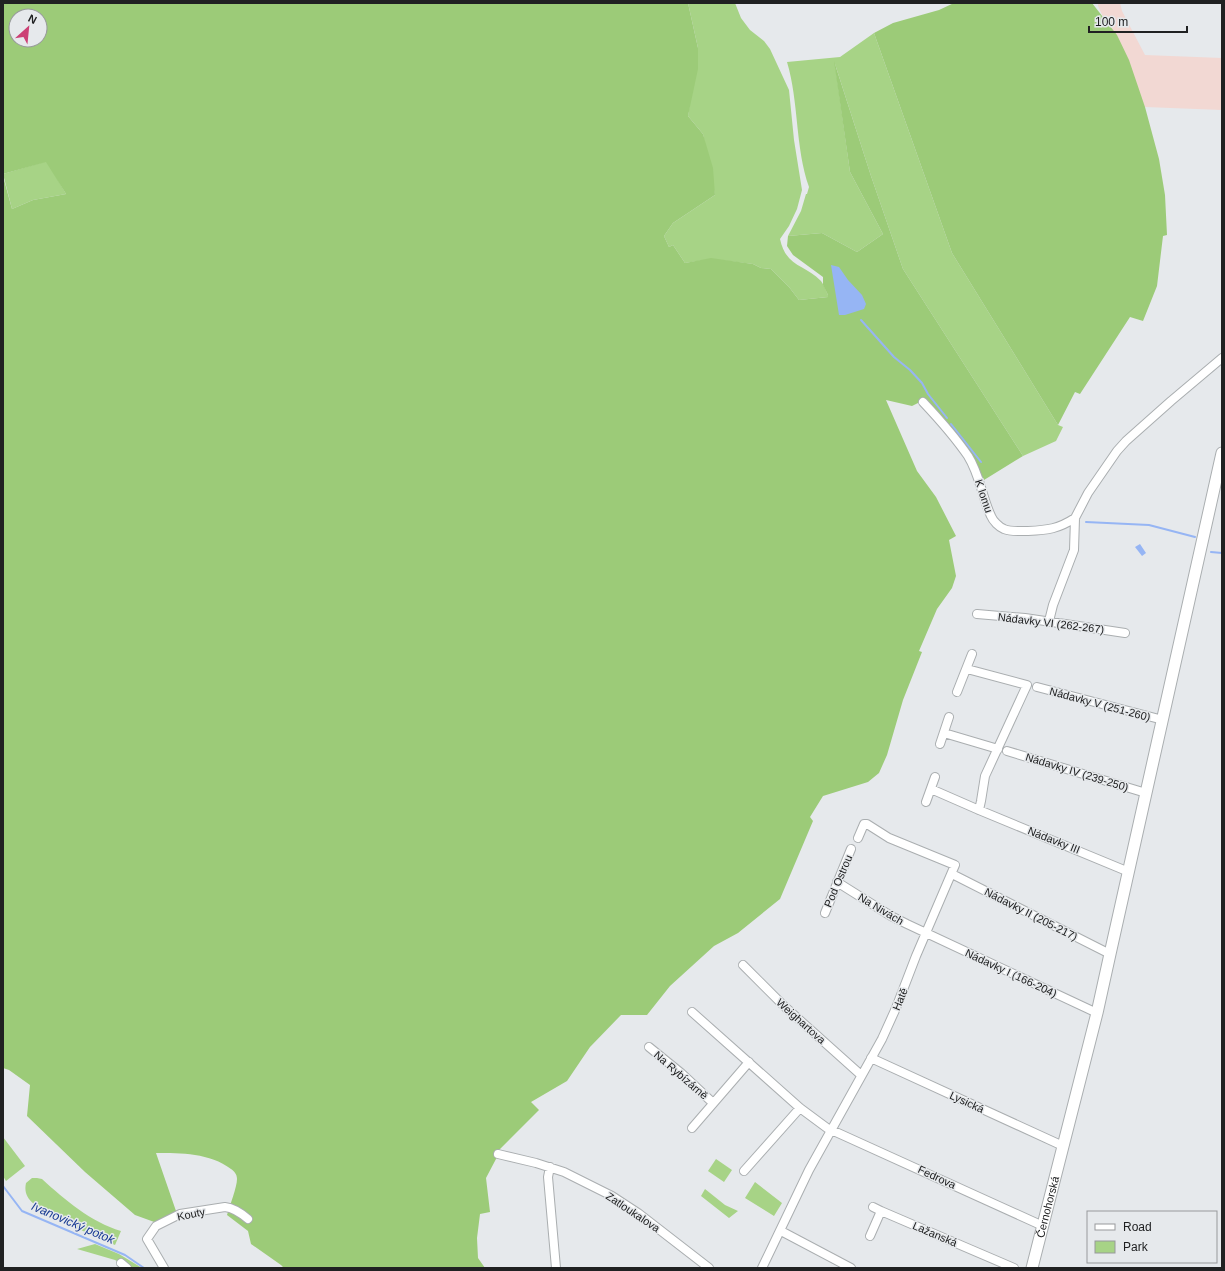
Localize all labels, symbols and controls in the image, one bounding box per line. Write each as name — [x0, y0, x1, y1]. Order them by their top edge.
north arrow — [8, 8, 48, 48]
scale bar — [1089, 8, 1187, 34]
text: N — [26, 12, 39, 26]
text: 100 m — [1095, 15, 1128, 29]
street label: K lomu — [973, 478, 995, 514]
street label: Nádavky VI (262-267) — [997, 611, 1105, 635]
street label: Nádavky V (251-260) — [1048, 685, 1152, 723]
street label: Nádavky IV (239-250) — [1024, 751, 1130, 793]
street label: Nádavky III — [1026, 824, 1082, 856]
street label: Pod Ostrou — [822, 853, 854, 909]
street label: Nádavky II (205-217) — [983, 885, 1079, 943]
street label: Na Nivách — [856, 891, 906, 927]
street label: Nádavky I (166-204) — [963, 947, 1059, 999]
street label: Hatě — [890, 986, 910, 1012]
street label: Weighartova — [774, 996, 829, 1047]
street label: Na Rybízárně — [652, 1048, 710, 1102]
street label: Lysická — [948, 1089, 987, 1115]
street label: Fedrova — [916, 1163, 959, 1191]
street label: Černohorská — [1034, 1174, 1061, 1239]
street label: Zatloukalova — [604, 1190, 663, 1235]
water label: Ivanovický potok — [29, 1199, 117, 1247]
street label: Kouty — [176, 1205, 206, 1223]
legend — [1087, 1211, 1217, 1263]
street label: Lažanská — [911, 1219, 960, 1249]
text: Road — [1123, 1220, 1152, 1234]
text: Park — [1123, 1240, 1149, 1254]

